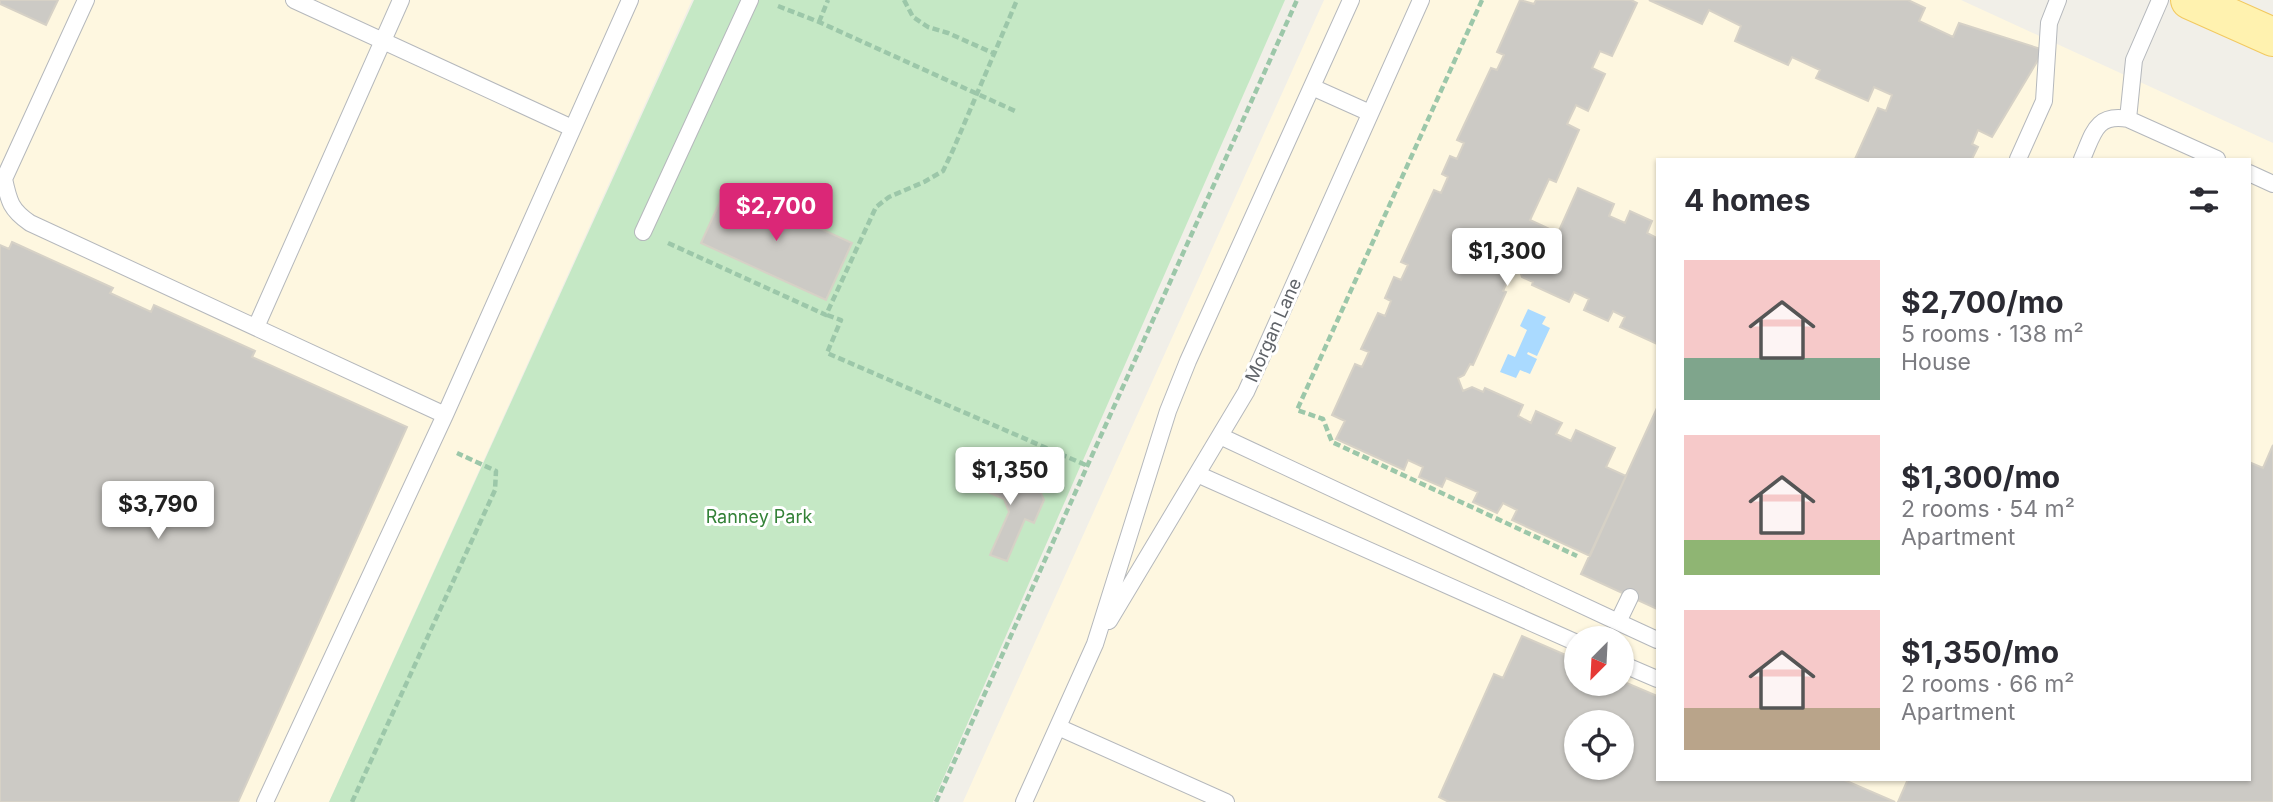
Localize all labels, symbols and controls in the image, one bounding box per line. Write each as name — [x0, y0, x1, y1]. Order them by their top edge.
icon: filters — [2185, 181, 2223, 219]
text: 4 homes — [1684, 182, 1811, 218]
pin: $2,700 — [719, 184, 833, 243]
text: $2,700 — [736, 192, 816, 220]
pin: $1,300 — [1450, 229, 1564, 288]
text: $1,300 — [1468, 237, 1546, 265]
street label: Morgan Lane — [1241, 275, 1305, 385]
text: $2,700/mo — [1901, 284, 2064, 320]
icon: home — [1740, 288, 1824, 372]
text: 5 rooms · 138 m² — [1901, 320, 2084, 348]
text: House — [1901, 348, 1971, 376]
pin: $1,350 — [953, 448, 1067, 507]
text: $1,350 — [971, 456, 1049, 484]
text: $1,300/mo — [1901, 459, 2060, 495]
icon: home — [1740, 463, 1824, 547]
pin: $3,790 — [101, 482, 215, 541]
text: $3,790 — [118, 490, 198, 518]
text: 2 rooms · 54 m² — [1901, 495, 2075, 523]
park label: Ranney Park — [706, 506, 812, 527]
text: Apartment — [1901, 523, 2015, 551]
north arrow — [1564, 626, 1634, 696]
map controls — [1564, 626, 1634, 780]
text: $1,350/mo — [1901, 634, 2059, 670]
icon: home — [1740, 638, 1824, 722]
text: 2 rooms · 66 m² — [1901, 670, 2075, 698]
text: Apartment — [1901, 698, 2015, 726]
button: locate — [1564, 710, 1634, 780]

